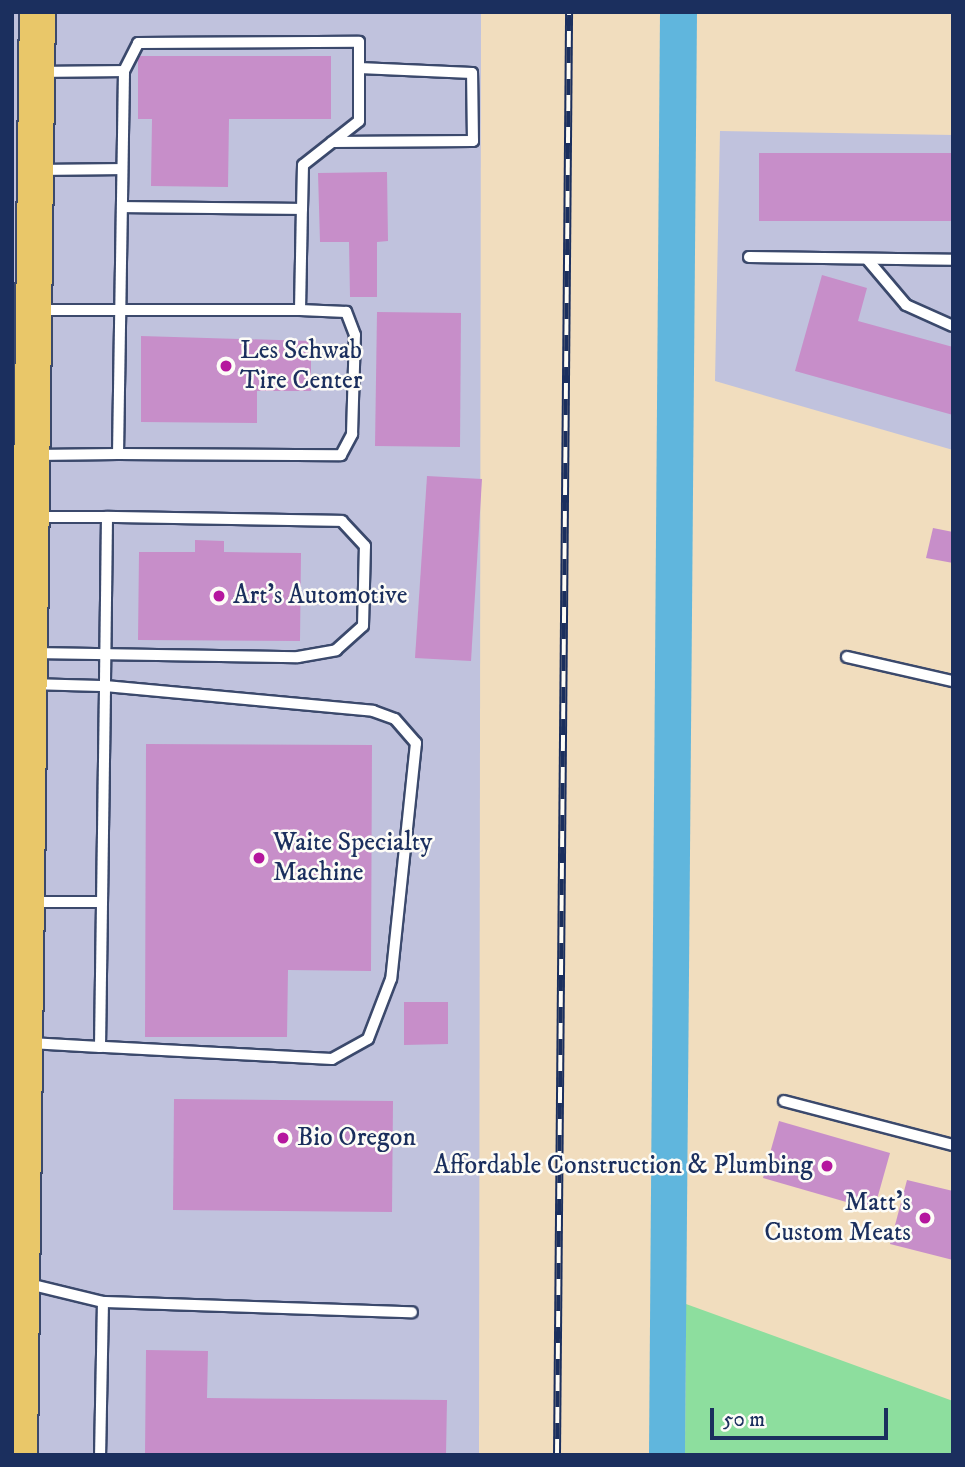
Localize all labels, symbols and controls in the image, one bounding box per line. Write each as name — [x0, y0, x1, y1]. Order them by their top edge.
place label: Les Schwab Tire Center — [240, 335, 363, 396]
marker: Les Schwab Tire Center — [218, 358, 234, 374]
place label: Art's Automotive — [233, 580, 407, 612]
marker: Art's Automotive — [211, 588, 227, 604]
place label: Waite Specialty Machine — [273, 827, 432, 888]
marker: Waite Specialty Machine — [251, 850, 267, 866]
place label: Bio Oregon — [297, 1122, 416, 1154]
marker: Bio Oregon — [275, 1130, 291, 1146]
place label: Affordable Construction & Plumbing — [433, 1150, 813, 1182]
marker: Affordable Construction & Plumbing — [819, 1158, 835, 1174]
place label: Matt's Custom Meats — [764, 1187, 911, 1248]
marker: Matt's Custom Meats — [917, 1210, 933, 1226]
scale bar — [713, 1394, 892, 1438]
text: 50 m — [723, 1407, 765, 1433]

